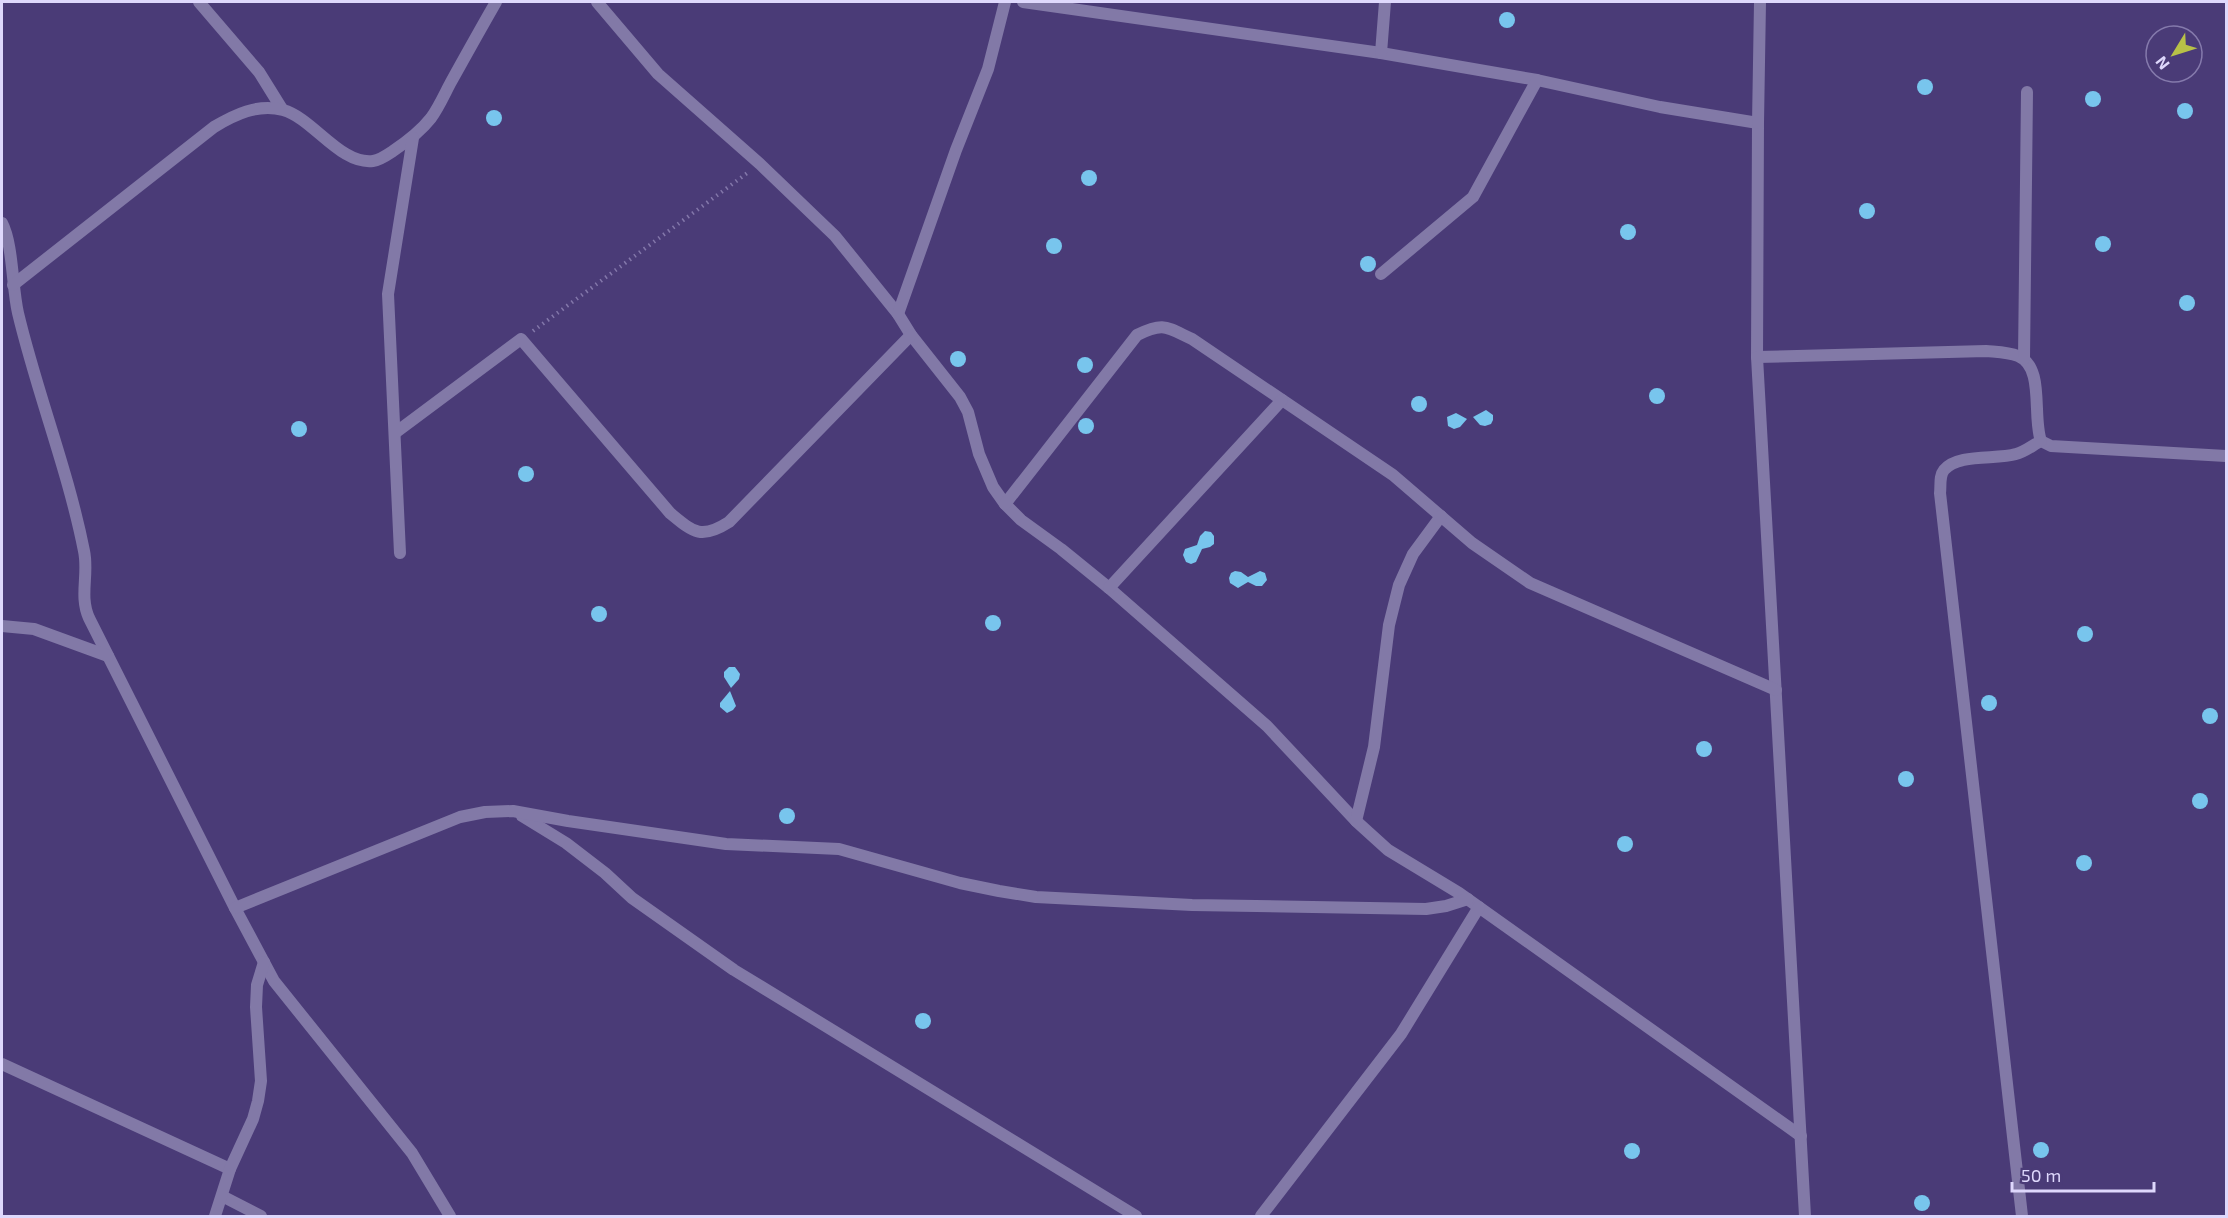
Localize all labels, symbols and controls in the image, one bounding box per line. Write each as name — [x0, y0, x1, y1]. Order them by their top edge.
north arrow — [2144, 24, 2204, 84]
text: N — [2151, 53, 2173, 74]
scale bar — [2012, 1155, 2154, 1193]
text: 50 m — [2021, 1164, 2061, 1186]

